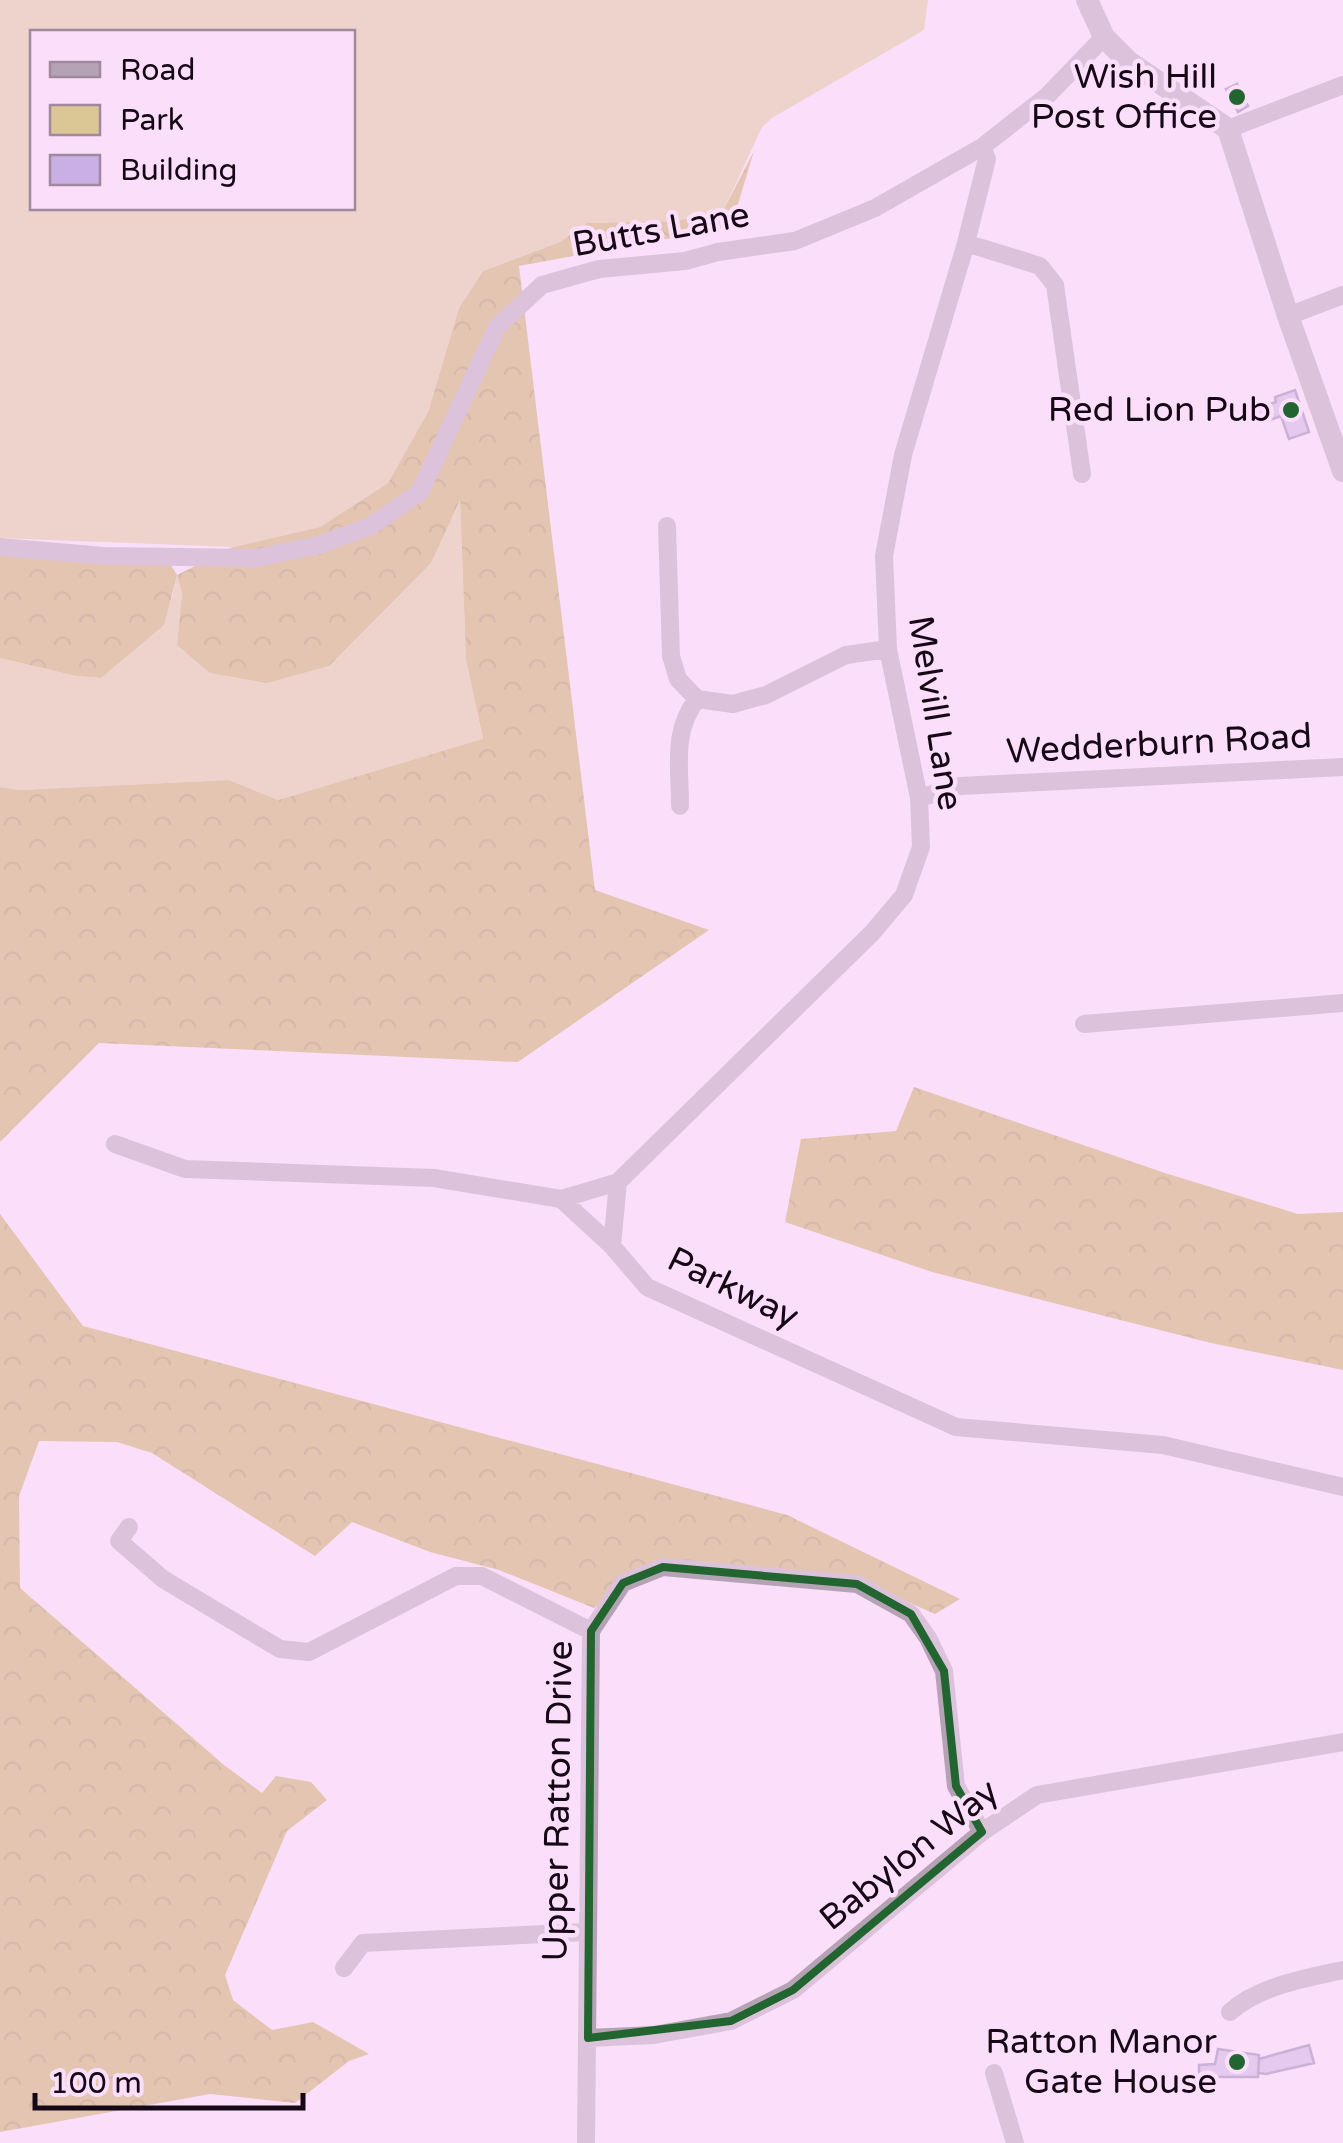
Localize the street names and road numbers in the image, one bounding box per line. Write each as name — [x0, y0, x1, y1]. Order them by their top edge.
street label: Butts Lane — [569, 194, 753, 266]
street label: Melvill Lane — [899, 613, 971, 813]
street label: Wedderburn Road — [1005, 715, 1313, 773]
street label: Parkway — [661, 1238, 805, 1338]
street label: Upper Ratton Drive — [534, 1640, 582, 1962]
street label: Babylon Way — [811, 1770, 1007, 1940]

